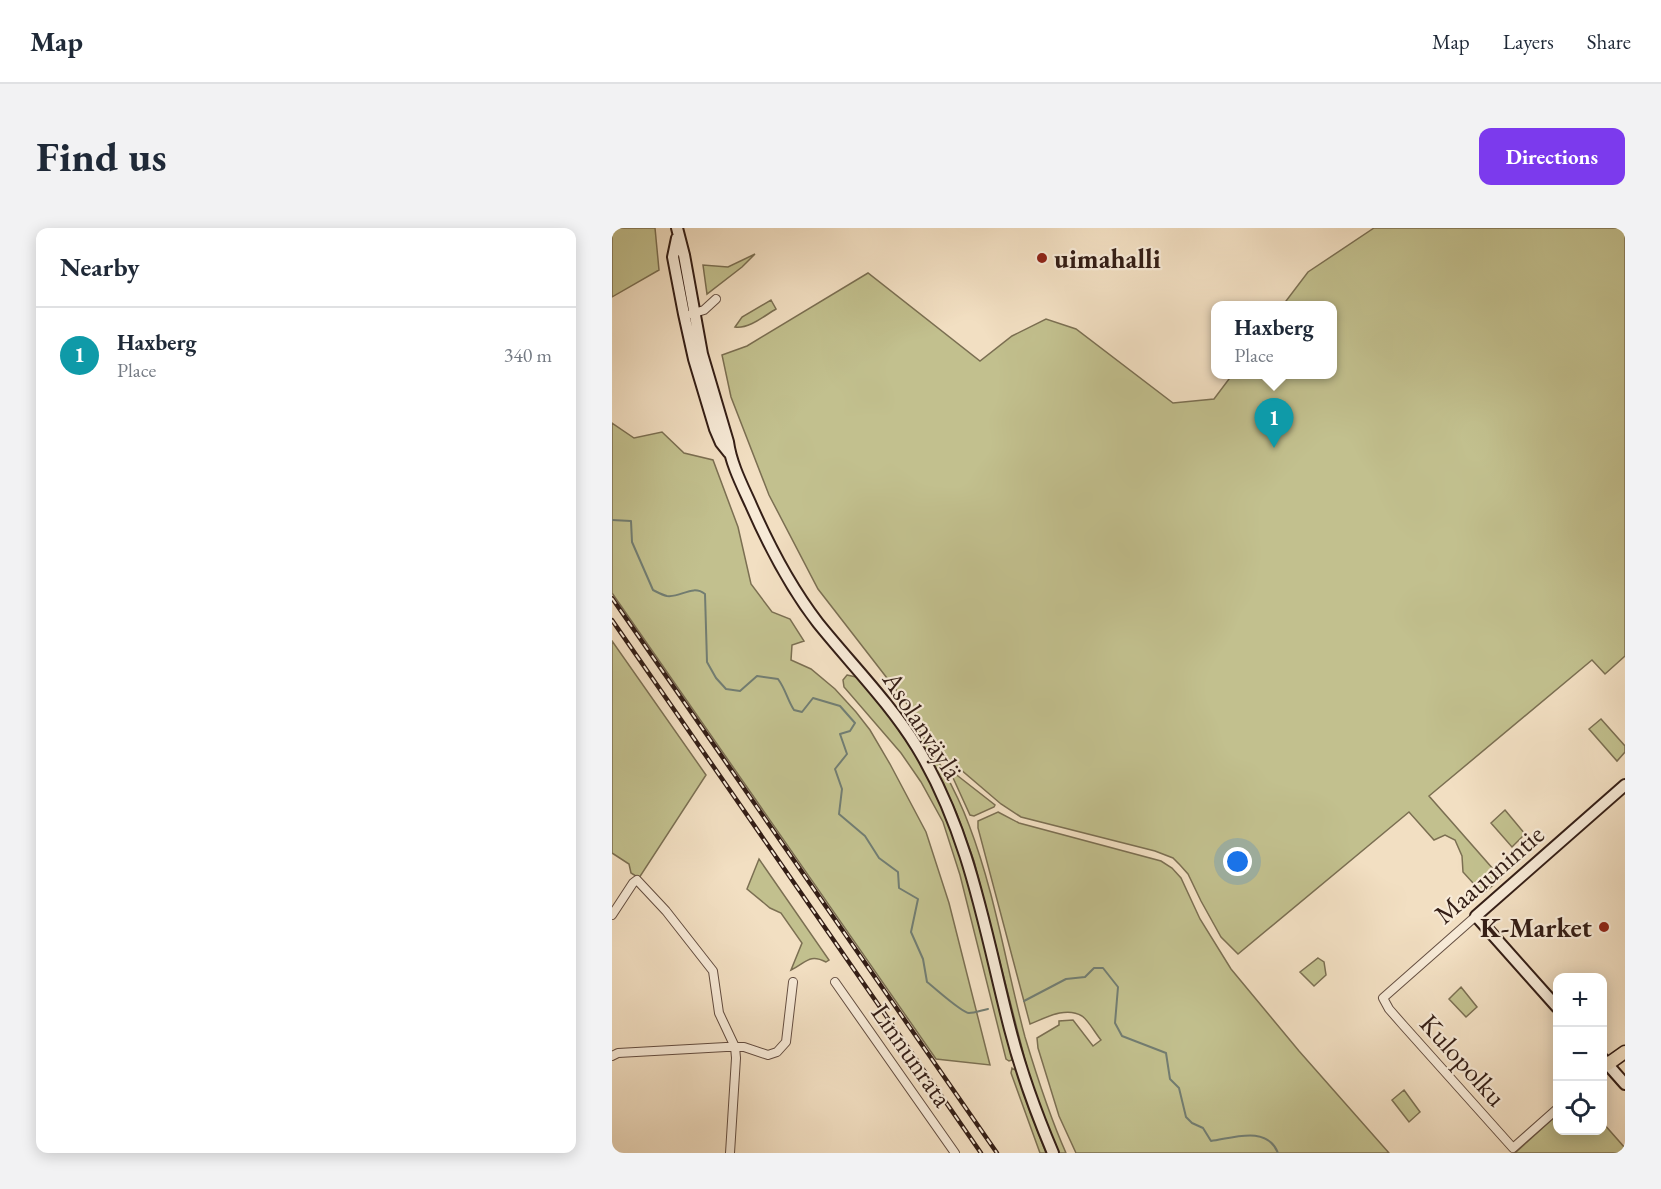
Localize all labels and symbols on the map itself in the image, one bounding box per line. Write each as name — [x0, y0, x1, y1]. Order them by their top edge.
place label: uimahalli — [1054, 241, 1161, 276]
marker: uimahalli — [1035, 251, 1049, 265]
pin: 1 — [1254, 398, 1294, 448]
street label: Asolanväylä — [875, 663, 971, 786]
street label: Maauunintie — [1427, 817, 1551, 931]
your location — [1223, 847, 1252, 876]
place label: K-Market — [1480, 910, 1592, 945]
marker: K-Market — [1597, 920, 1611, 934]
street label: Linnunrata — [864, 996, 960, 1114]
street label: Kulopolku — [1412, 1006, 1514, 1114]

